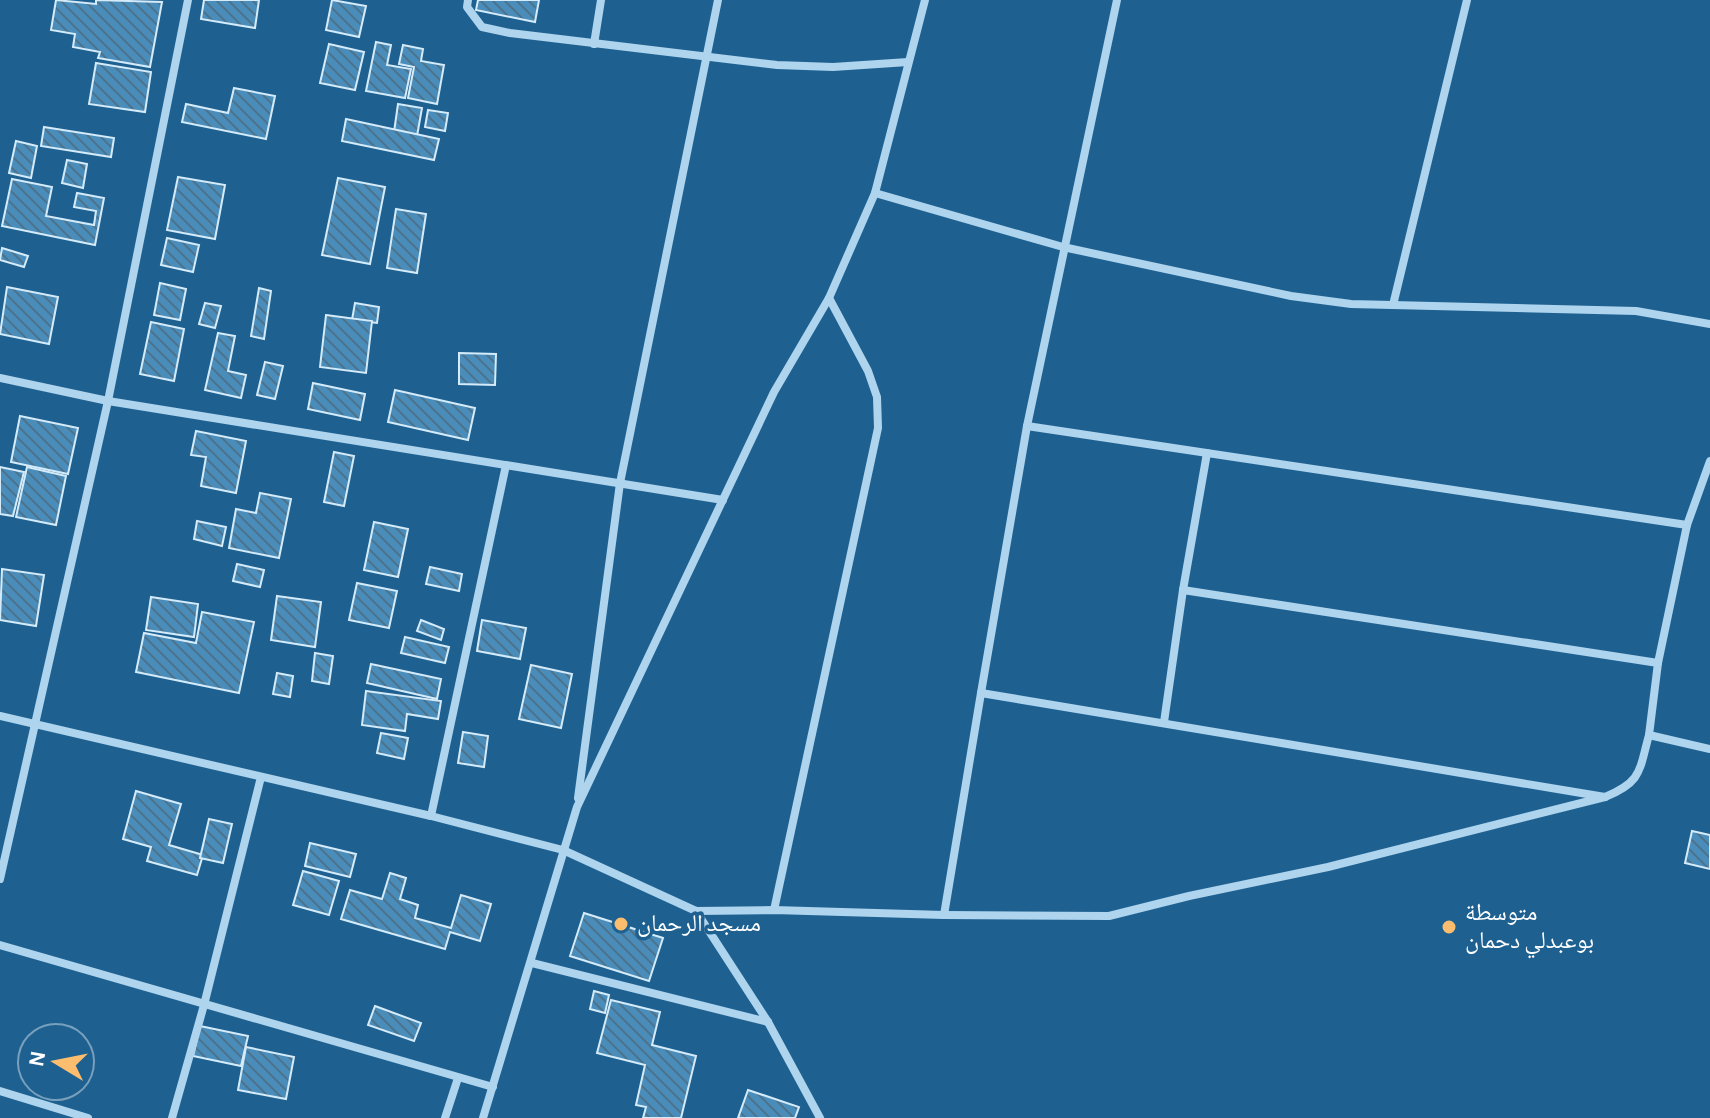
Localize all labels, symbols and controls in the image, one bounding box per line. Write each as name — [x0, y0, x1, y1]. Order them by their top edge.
place label: متوسطة بوعبدلي دحمان — [1465, 901, 1594, 959]
place label: مسجد الرحمان — [637, 912, 761, 937]
marker: مسجد الرحمان — [612, 915, 630, 933]
marker: متوسطة بوعبدلي دحمان — [1440, 918, 1458, 936]
north arrow — [16, 1022, 96, 1102]
text: N — [25, 1049, 49, 1068]

